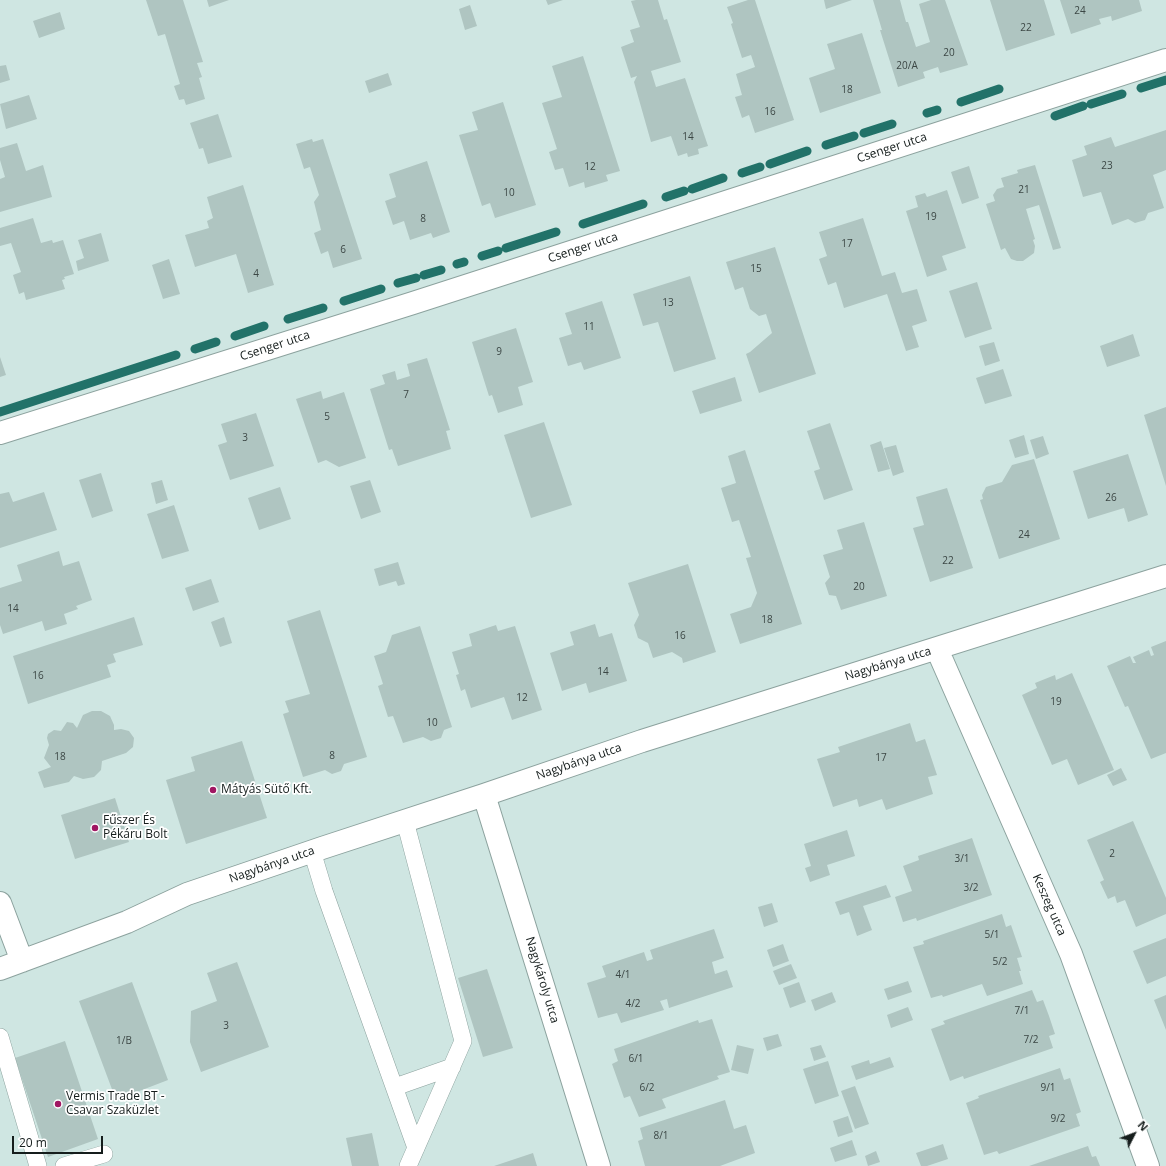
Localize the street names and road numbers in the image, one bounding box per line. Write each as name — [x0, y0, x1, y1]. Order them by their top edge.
street label: Csenger utca — [855, 130, 929, 166]
street label: Csenger utca — [546, 230, 620, 266]
street label: Csenger utca — [238, 328, 312, 364]
street label: Nagybánya utca — [843, 644, 933, 684]
street label: Nagybánya utca — [534, 741, 624, 783]
street label: Nagybánya utca — [227, 844, 317, 886]
street label: Keszeg utca — [1029, 872, 1069, 938]
street label: Nagykároly utca — [522, 935, 562, 1025]

